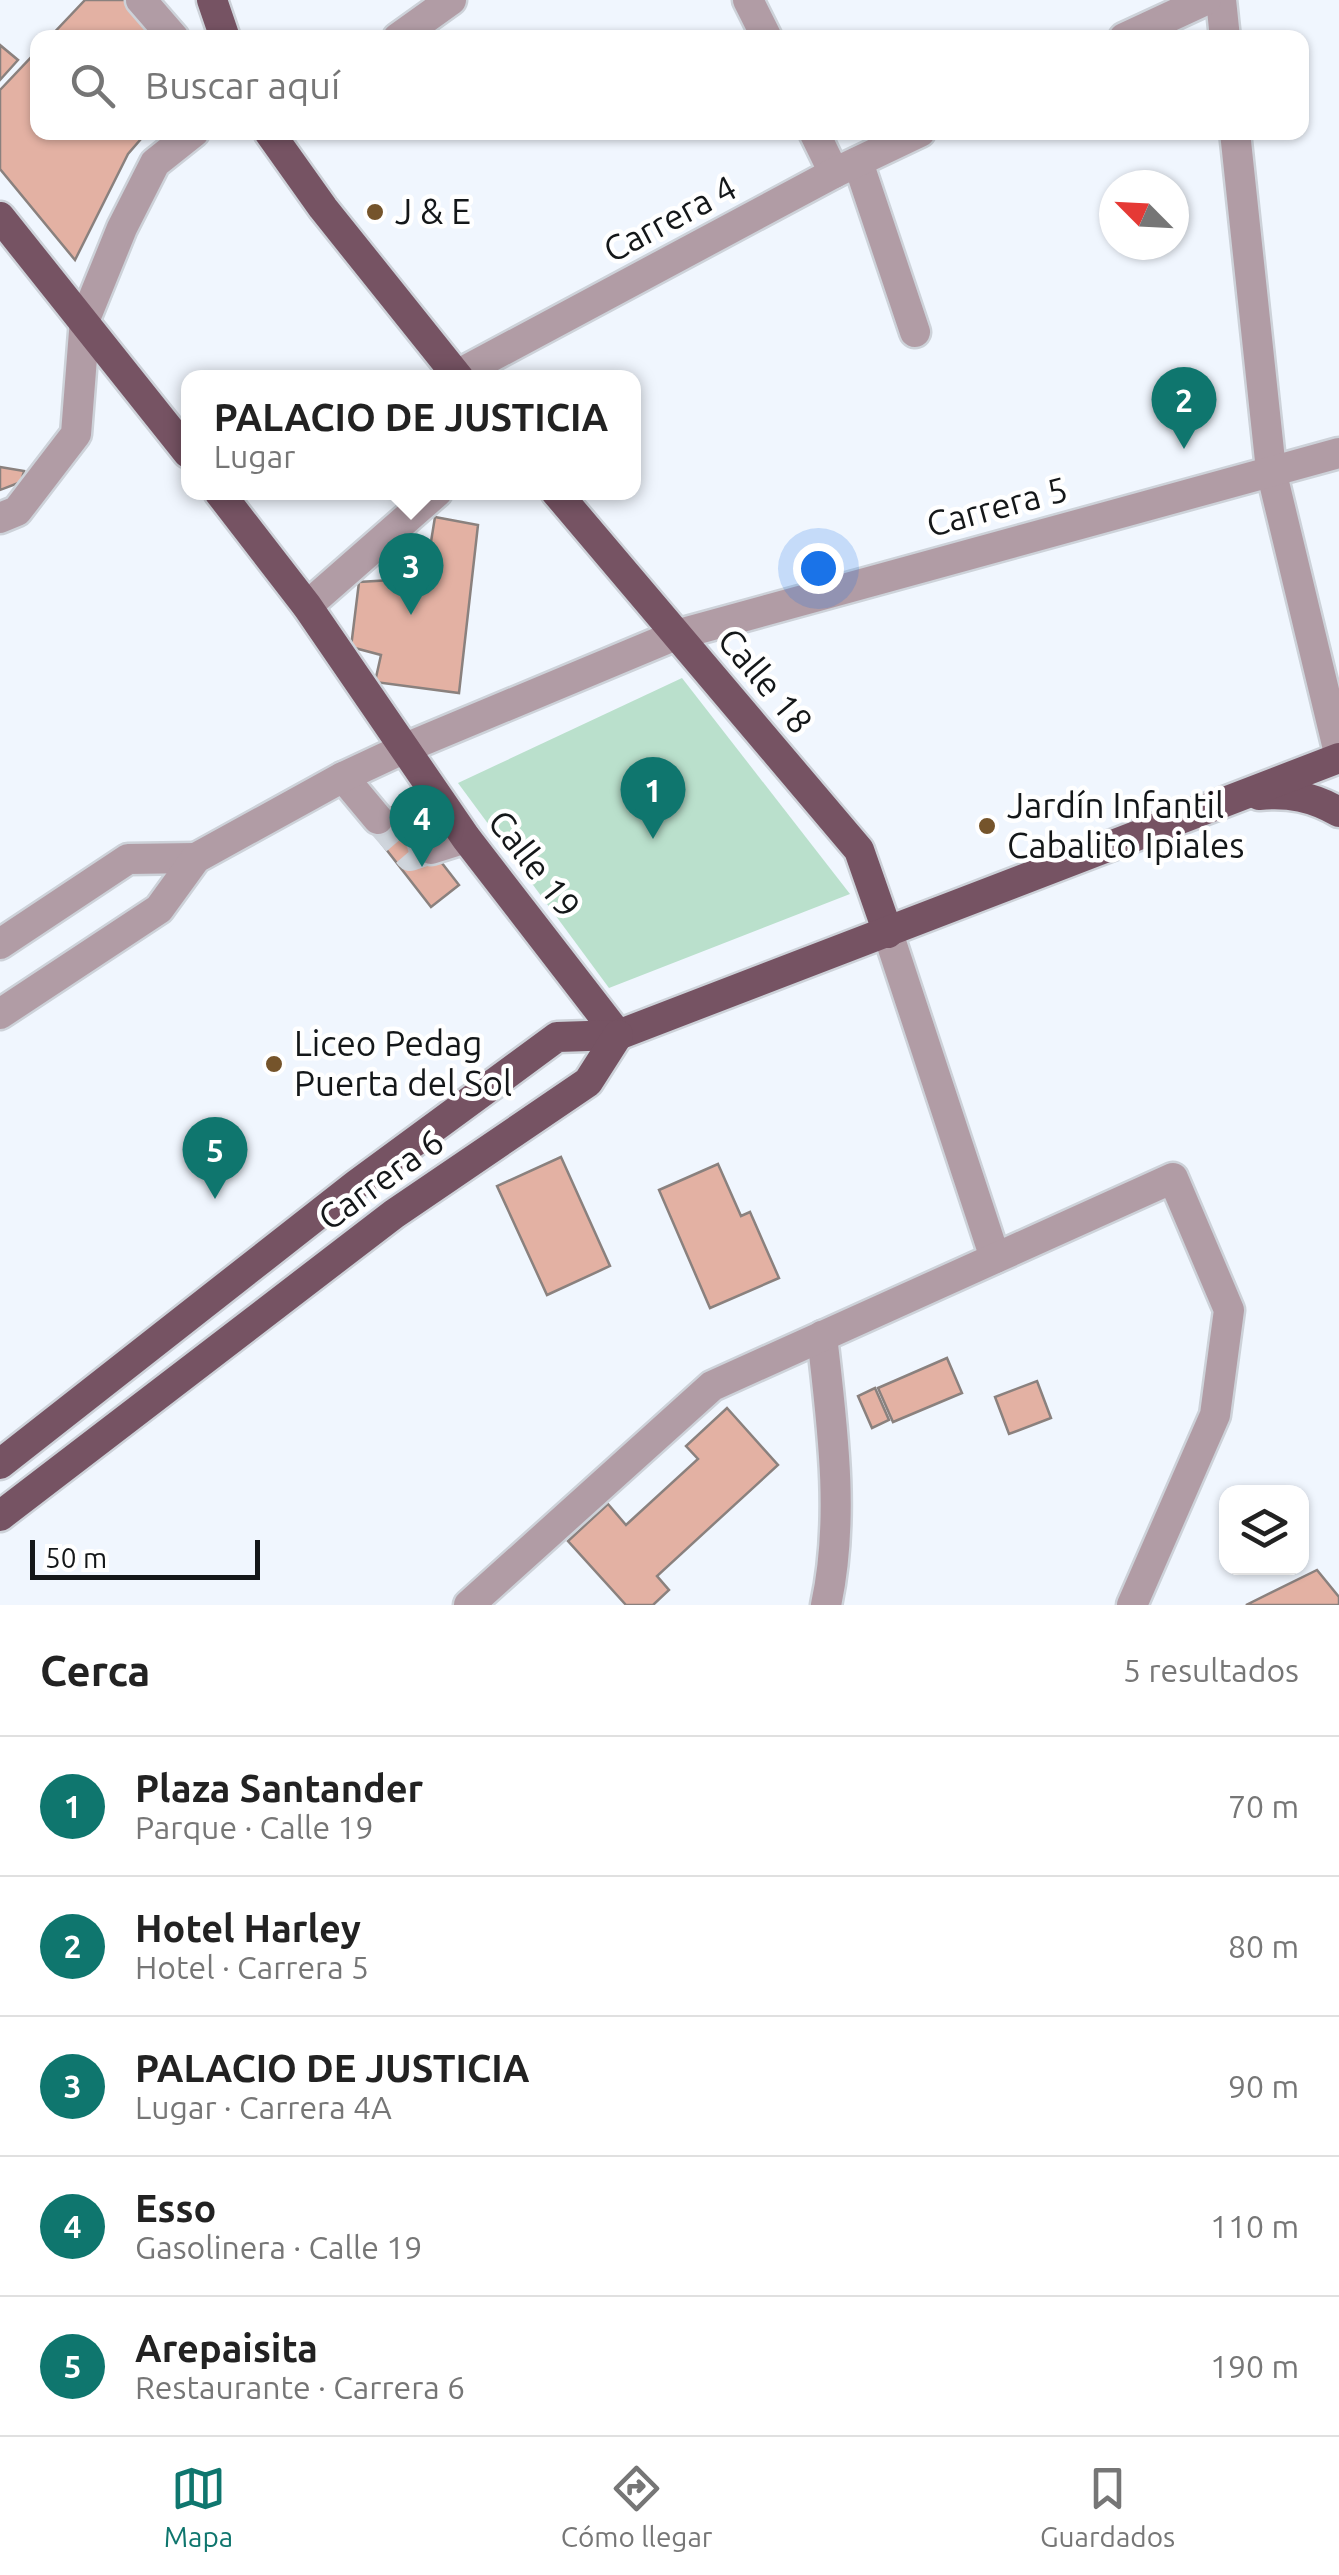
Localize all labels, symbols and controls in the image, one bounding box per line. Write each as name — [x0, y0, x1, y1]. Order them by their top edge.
search box — [30, 30, 1309, 140]
icon: search — [65, 58, 120, 113]
text: Buscar aquí — [145, 64, 340, 106]
street label: Carrera 4 — [596, 167, 743, 270]
north arrow — [1099, 170, 1189, 260]
place label: J & E — [395, 191, 471, 231]
marker: J & E — [364, 201, 386, 223]
pin: 2 — [1152, 366, 1216, 449]
popup — [181, 370, 641, 500]
text: PALACIO DE JUSTICIA — [214, 396, 608, 438]
text: Lugar — [214, 438, 295, 474]
street label: Carrera 5 — [922, 468, 1072, 544]
pin: 3 — [378, 532, 444, 615]
your location — [793, 543, 844, 594]
street label: Calle 18 — [710, 620, 821, 741]
pin: 1 — [620, 756, 686, 839]
pin: 4 — [390, 784, 454, 867]
place label: Jardín Infantil Cabalito Ipiales — [1007, 785, 1244, 865]
street label: Calle 19 — [481, 802, 589, 925]
marker: Jardín Infantil Cabalito Ipiales — [976, 815, 998, 837]
place label: Liceo Pedag Puerta del Sol — [294, 1023, 512, 1103]
marker: Liceo Pedag Puerta del Sol — [263, 1053, 285, 1075]
pin: 5 — [182, 1116, 248, 1199]
street label: Carrera 6 — [310, 1121, 451, 1238]
map controls — [1219, 1485, 1309, 1575]
button: layers — [1219, 1485, 1309, 1575]
scale bar — [30, 1535, 260, 1580]
text: 50 m — [45, 1542, 107, 1573]
text: Cerca — [40, 1647, 150, 1694]
text: 5 resultados — [1123, 1652, 1299, 1688]
text: Plaza Santander — [135, 1767, 423, 1809]
text: 1 — [63, 1788, 82, 1824]
text: 70 m — [1228, 1788, 1299, 1824]
text: Parque · Calle 19 — [135, 1809, 374, 1845]
text: Hotel Harley — [135, 1907, 361, 1949]
text: 2 — [63, 1928, 82, 1964]
text: 80 m — [1228, 1928, 1299, 1964]
text: Hotel · Carrera 5 — [135, 1949, 369, 1985]
text: PALACIO DE JUSTICIA — [135, 2047, 529, 2089]
text: 3 — [63, 2068, 82, 2104]
text: 90 m — [1228, 2068, 1299, 2104]
text: Lugar · Carrera 4A — [135, 2089, 392, 2125]
text: Esso — [135, 2187, 216, 2229]
text: 4 — [63, 2208, 82, 2244]
text: 110 m — [1210, 2208, 1299, 2244]
text: Gasolinera · Calle 19 — [135, 2229, 422, 2265]
text: Arepaisita — [135, 2327, 318, 2369]
text: 5 — [63, 2348, 82, 2384]
text: 190 m — [1210, 2348, 1299, 2384]
text: Restaurante · Carrera 6 — [135, 2369, 465, 2405]
tab: Mapa — [164, 2461, 233, 2552]
tab: Cómo llegar — [561, 2461, 712, 2552]
tab: Guardados — [1040, 2461, 1175, 2552]

